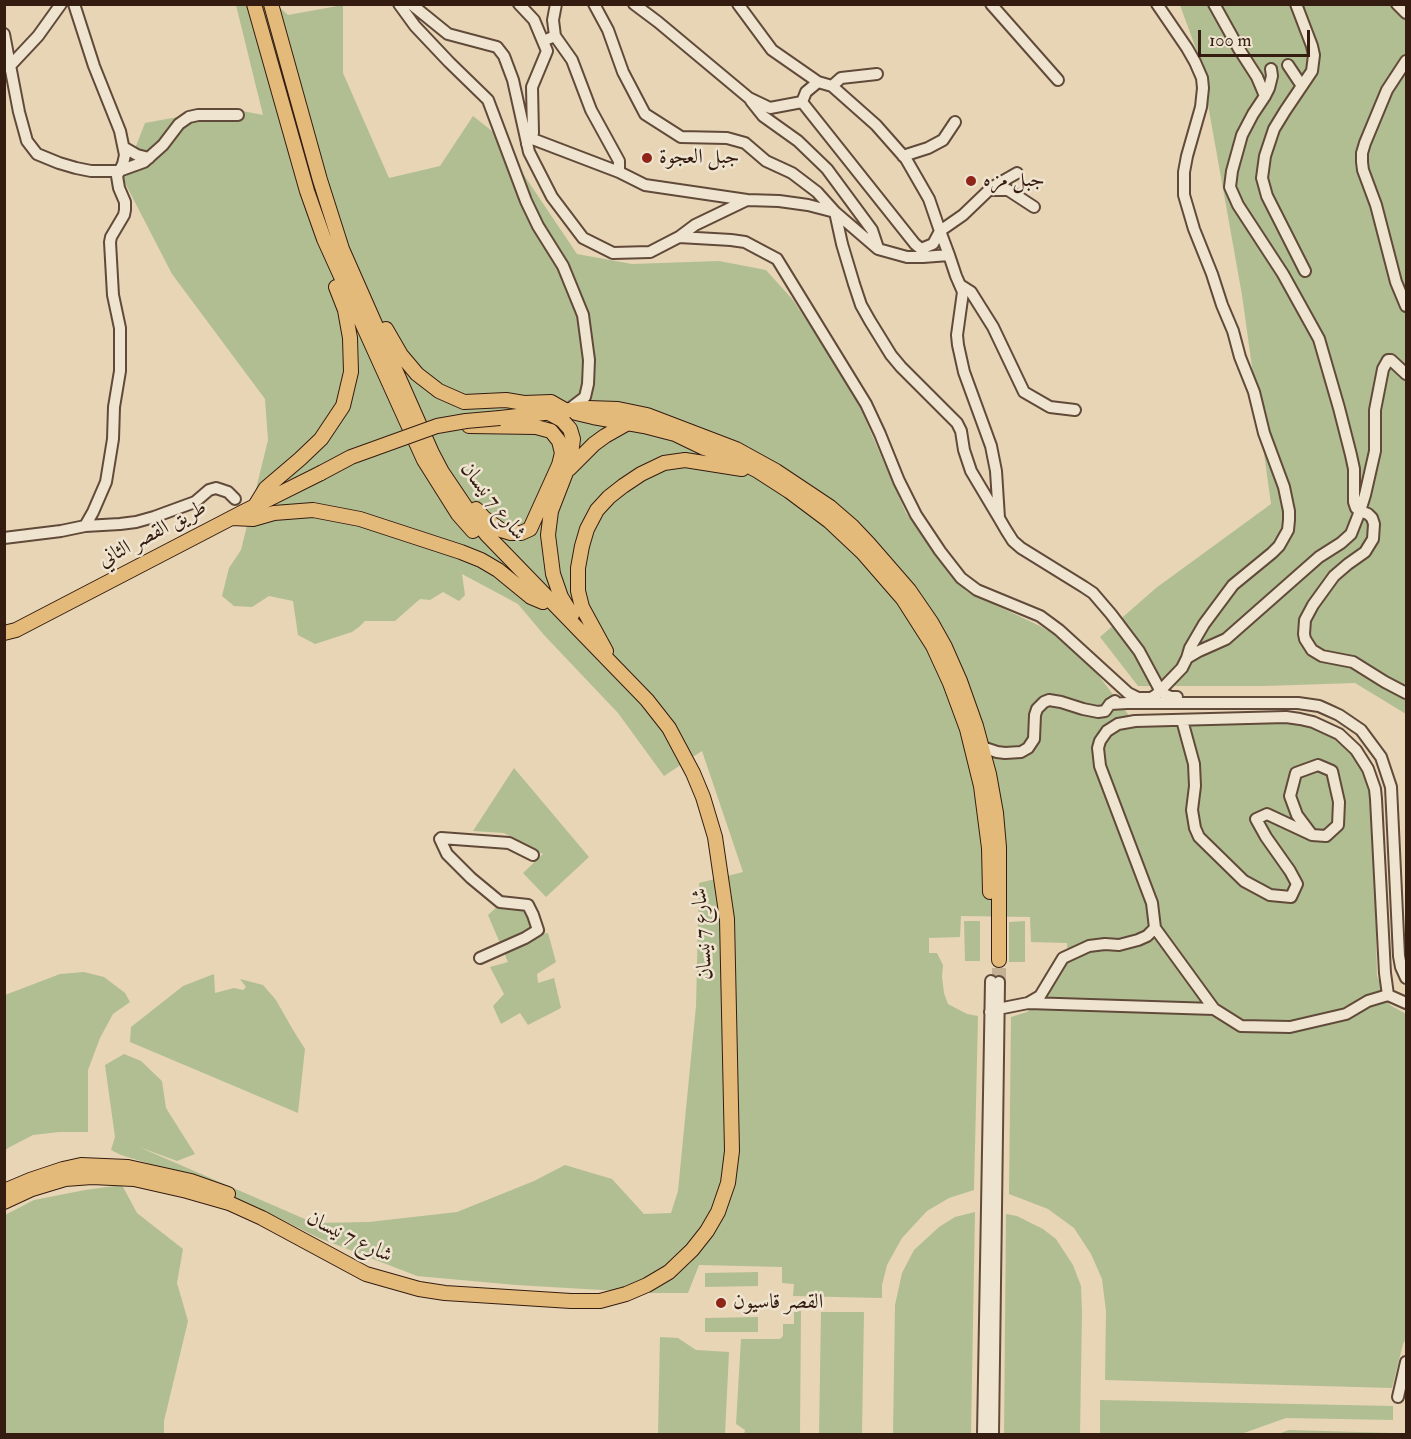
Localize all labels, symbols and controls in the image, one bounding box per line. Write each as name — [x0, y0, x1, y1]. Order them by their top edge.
scale bar — [1201, 18, 1314, 56]
text: 100 m — [1209, 29, 1252, 52]
place label: جبل العجوة — [659, 145, 740, 171]
marker: جبل العجوة — [640, 151, 654, 165]
place label: جبل مزه — [983, 168, 1045, 194]
marker: جبل مزه — [964, 174, 978, 188]
street label: شارع 7 نيسان — [454, 458, 530, 546]
street label: طريق القصر الثاني — [94, 496, 212, 574]
street label: شارع 7 نيسان — [688, 887, 720, 981]
street label: شارع 7 نيسان — [302, 1206, 396, 1270]
place label: القصر قاسيون — [733, 1290, 823, 1316]
marker: القصر قاسيون — [714, 1296, 728, 1310]

